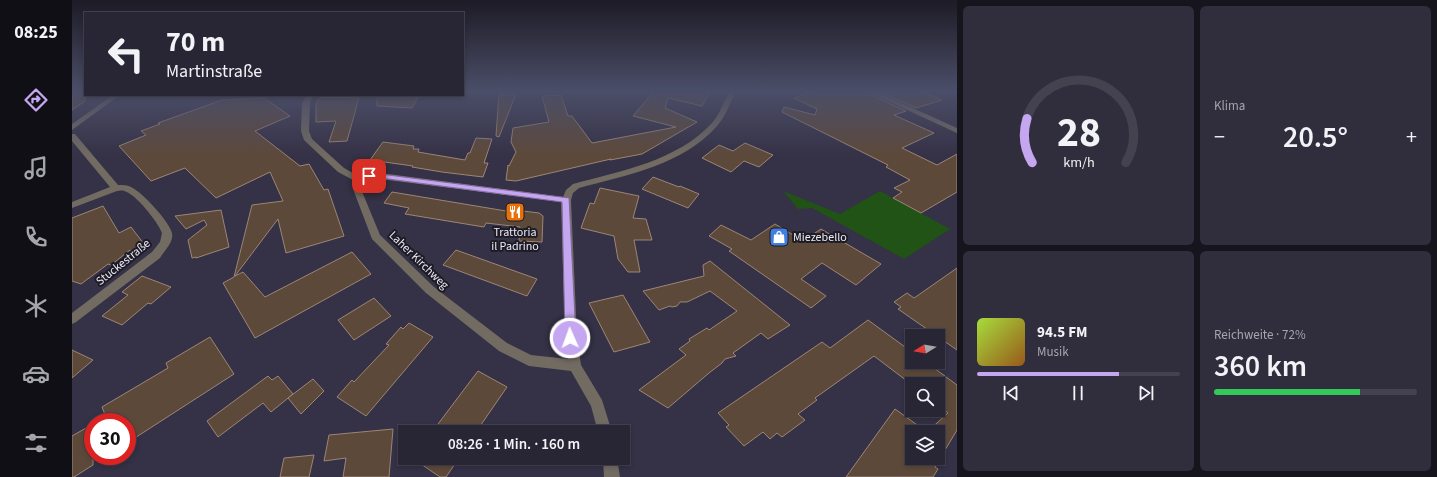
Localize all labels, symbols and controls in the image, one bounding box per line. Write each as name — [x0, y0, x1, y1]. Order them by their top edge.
text: 08:25 — [14, 20, 58, 45]
text: 70 m — [166, 22, 225, 62]
icon: left — [100, 28, 152, 80]
text: Martinstraße — [166, 59, 262, 84]
icon: directions — [22, 86, 50, 114]
text: Klima — [1214, 97, 1245, 115]
text: 28 — [1057, 103, 1100, 163]
text: 20.5° — [1283, 116, 1348, 159]
text: − — [1214, 121, 1225, 153]
text: + — [1406, 121, 1417, 153]
text: km/h — [1063, 152, 1094, 173]
icon: music — [22, 154, 50, 182]
pin — [352, 159, 386, 193]
icon: arrive — [358, 165, 380, 187]
restaurant icon: Trattoria il Padrino — [504, 201, 526, 223]
icon: phone — [22, 223, 50, 251]
place label: Trattoria il Padrino — [491, 224, 539, 255]
shop icon: Miezebello — [768, 226, 790, 248]
street label: Laher Kirchweg — [385, 227, 452, 293]
place label: Miezebello — [793, 229, 847, 246]
street label: Stuckestraße — [93, 235, 154, 290]
icon: climate — [22, 292, 50, 320]
position arrow — [549, 317, 591, 359]
text: 94.5 FM — [1037, 322, 1088, 343]
text: Reichweite · 72% — [1214, 326, 1306, 344]
north arrow — [905, 329, 945, 369]
map controls — [905, 329, 945, 465]
text: Musik — [1037, 343, 1069, 361]
text: 360 km — [1214, 345, 1307, 388]
icon: car — [22, 360, 50, 388]
button: search — [905, 377, 945, 417]
icon: previous — [1000, 382, 1022, 404]
icon: pause — [1067, 382, 1089, 404]
icon: next — [1135, 382, 1157, 404]
speed limit sign: 30 — [84, 413, 136, 465]
button: layers — [905, 425, 945, 465]
icon: filters — [22, 429, 50, 457]
text: 08:26 · 1 Min. · 160 m — [448, 434, 580, 455]

